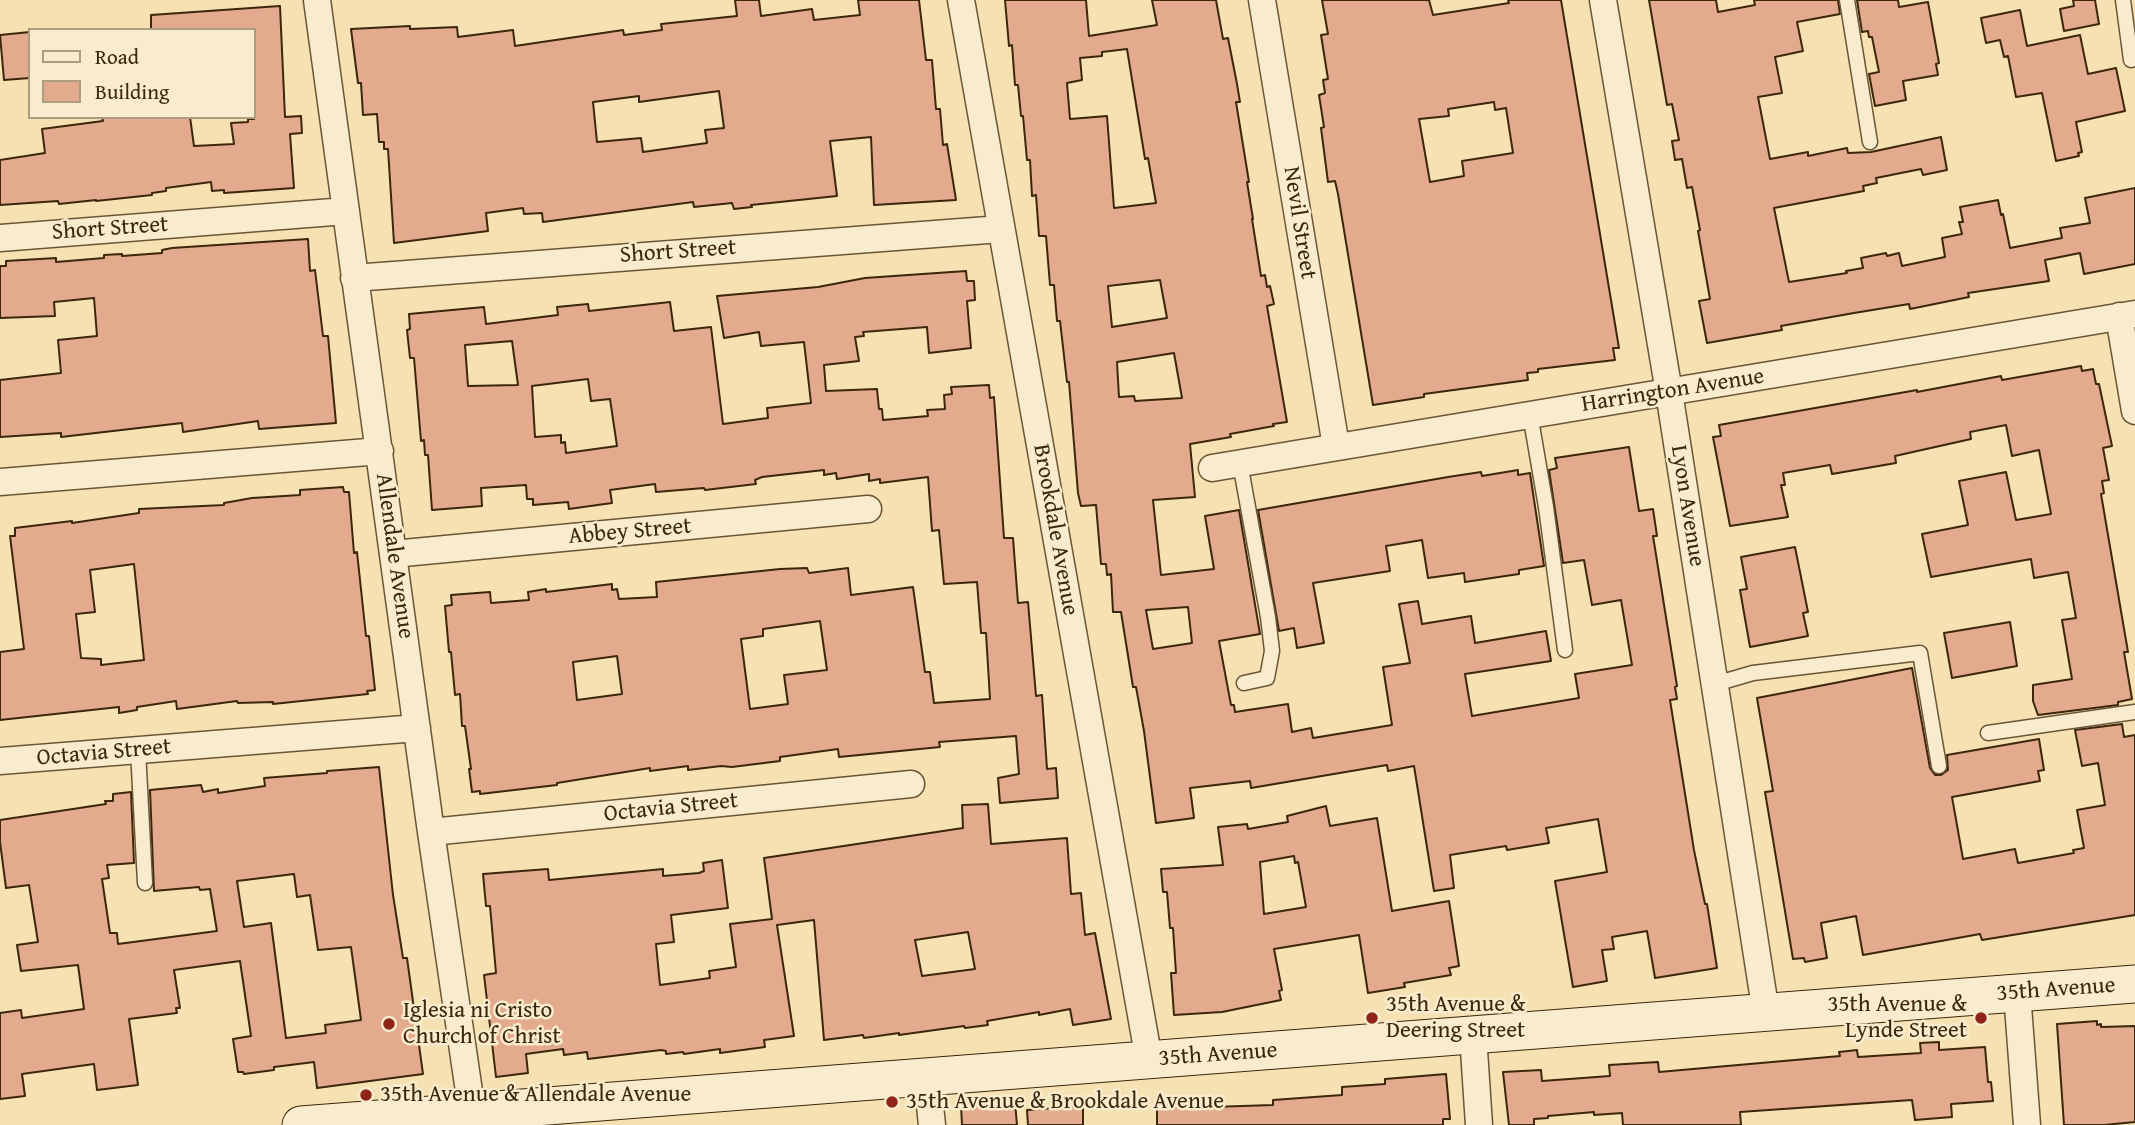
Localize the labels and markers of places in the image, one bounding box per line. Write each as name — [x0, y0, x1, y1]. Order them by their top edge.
place label: 35th Avenue & Deering Street — [1386, 991, 1526, 1045]
place label: 35th Avenue & Lynde Street — [1827, 991, 1967, 1045]
place label: Iglesia ni Cristo Church of Christ — [403, 997, 561, 1051]
marker: 35th Avenue & Deering Street — [1364, 1010, 1380, 1026]
marker: 35th Avenue & Lynde Street — [1973, 1010, 1989, 1026]
marker: Iglesia ni Cristo Church of Christ — [381, 1016, 397, 1032]
place label: 35th Avenue & Allendale Avenue — [380, 1081, 691, 1109]
marker: 35th Avenue & Allendale Avenue — [358, 1087, 374, 1103]
place label: 35th Avenue & Brookdale Avenue — [906, 1088, 1224, 1116]
marker: 35th Avenue & Brookdale Avenue — [884, 1094, 900, 1110]

